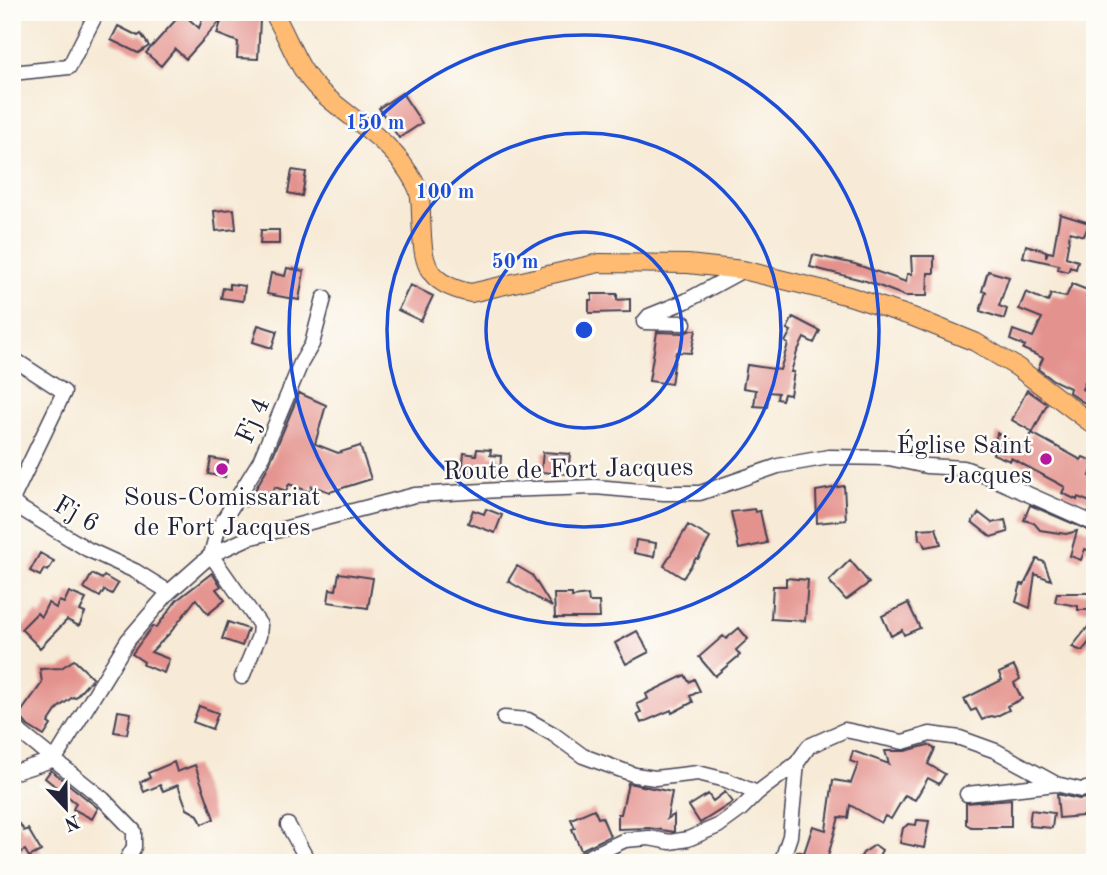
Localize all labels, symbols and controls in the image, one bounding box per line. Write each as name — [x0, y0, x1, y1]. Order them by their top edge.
text: 150 m — [345, 113, 405, 134]
text: 100 m — [415, 182, 475, 203]
text: 50 m — [491, 252, 539, 273]
centre of rings — [572, 318, 596, 342]
street label: Fj 4 — [232, 394, 275, 448]
place label: Église Saint Jacques — [896, 429, 1032, 489]
marker: Église Saint Jacques — [1038, 451, 1054, 467]
street label: Route de Fort Jacques — [443, 455, 694, 485]
marker: Sous-Comissariat de Fort Jacques — [214, 461, 230, 477]
place label: Sous-Comissariat de Fort Jacques — [124, 485, 320, 541]
street label: Fj 6 — [49, 492, 103, 538]
north arrow — [32, 774, 102, 844]
text: N — [61, 810, 82, 833]

